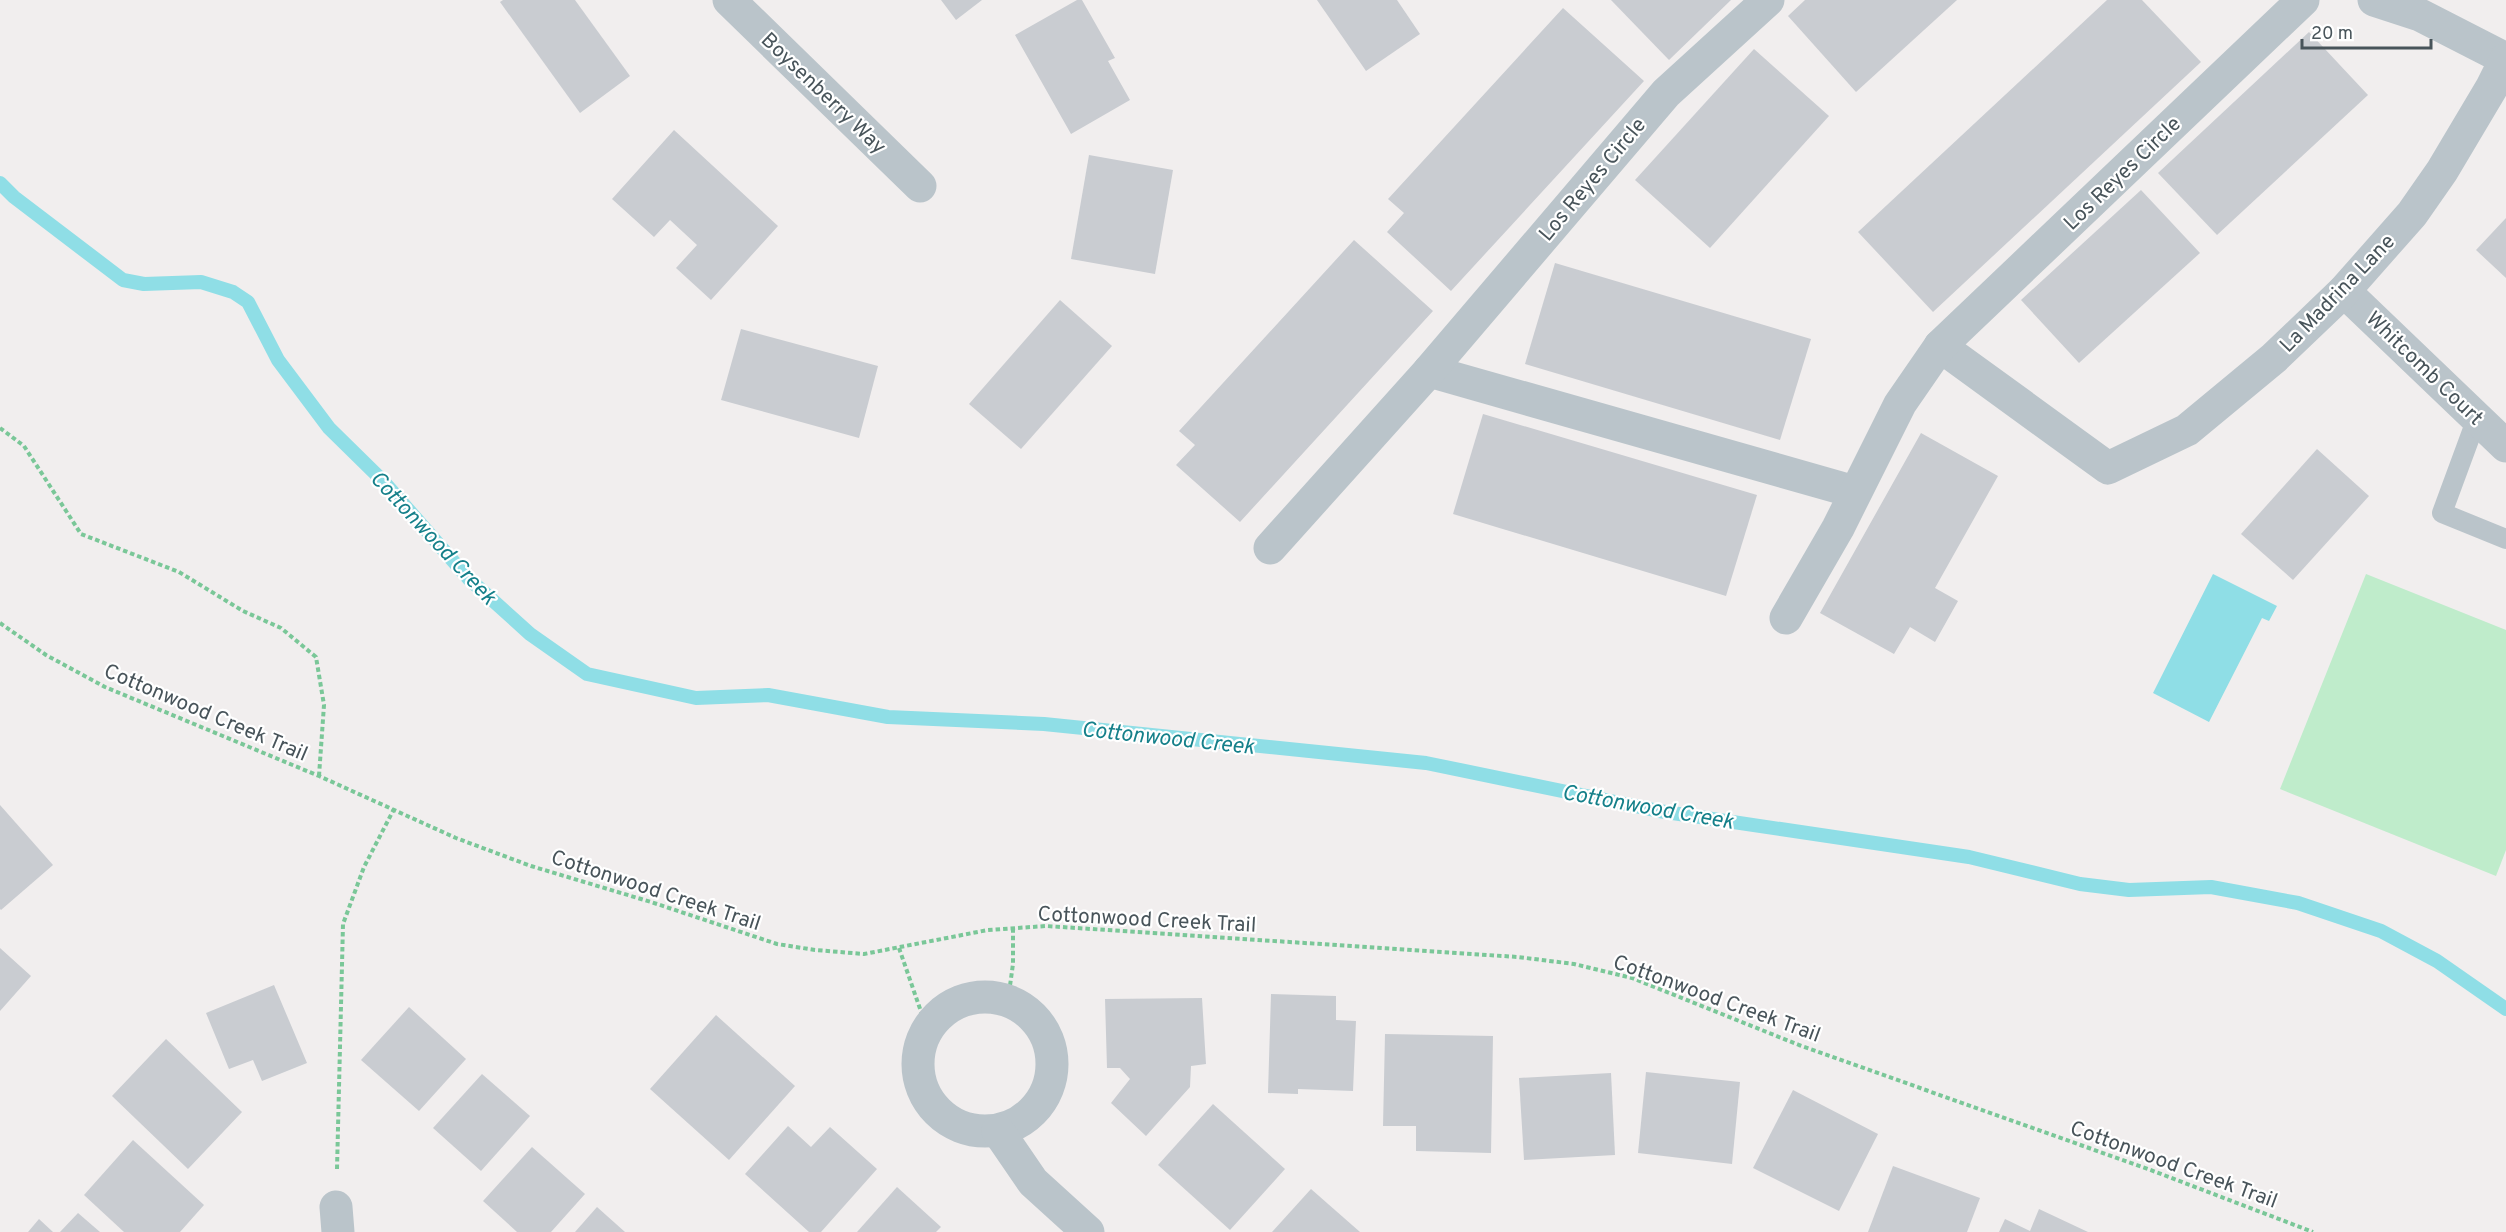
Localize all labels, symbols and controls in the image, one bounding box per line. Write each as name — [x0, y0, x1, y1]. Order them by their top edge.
scale bar — [2302, 12, 2431, 50]
text: 20 m — [2311, 23, 2353, 46]
street label: Boysenberry Way — [755, 27, 891, 161]
street label: Los Reyes Circle — [2059, 111, 2187, 237]
street label: Los Reyes Circle — [1534, 113, 1653, 247]
street label: La Madrina Lane — [2275, 229, 2402, 359]
street label: Whitcomb Court — [2360, 306, 2488, 432]
water label: Cottonwood Creek — [363, 466, 502, 612]
street label: Cottonwood Creek Trail — [99, 658, 311, 769]
water label: Cottonwood Creek — [1080, 717, 1256, 762]
water label: Cottonwood Creek — [1560, 780, 1736, 837]
street label: Cottonwood Creek Trail — [547, 845, 764, 938]
street label: Cottonwood Creek Trail — [1037, 901, 1257, 940]
street label: Cottonwood Creek Trail — [1609, 949, 1824, 1050]
street label: Cottonwood Creek Trail — [2066, 1115, 2281, 1216]

